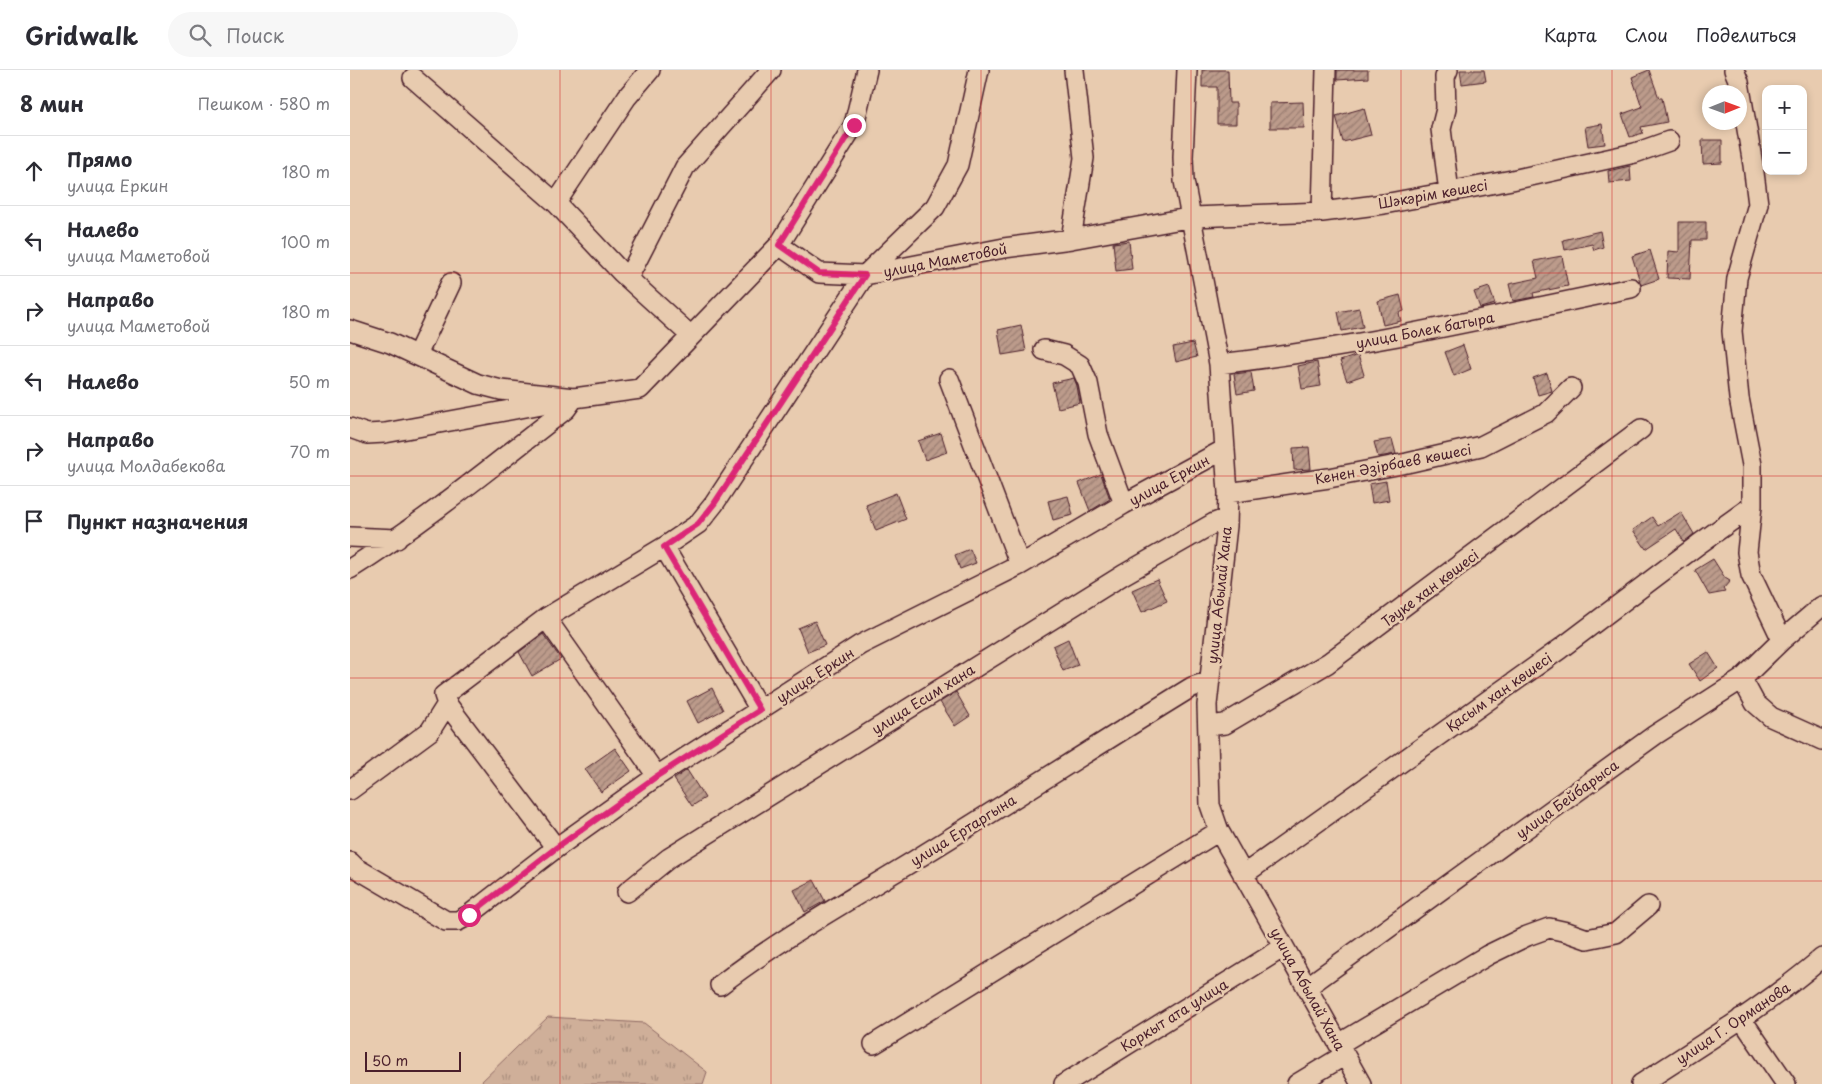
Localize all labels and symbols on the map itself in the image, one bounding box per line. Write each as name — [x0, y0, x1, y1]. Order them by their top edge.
north arrow — [1702, 85, 1747, 130]
route end — [843, 114, 866, 137]
street label: Шәкәрім көшесі — [1377, 174, 1489, 214]
street label: улица Маметовой — [881, 238, 1009, 282]
street label: улица Болек батыра — [1354, 306, 1496, 354]
street label: Кенен Әзірбаев көшесі — [1313, 439, 1473, 489]
street label: улица Еркин — [1125, 449, 1213, 511]
street label: улица Абылай Хана — [1201, 525, 1237, 665]
street label: Тәуке хан көшесі — [1377, 544, 1483, 632]
street label: улица Еркин — [772, 642, 858, 708]
street label: Қасым хан көшесі — [1442, 647, 1556, 737]
street label: улица Есим хана — [867, 659, 979, 739]
street label: улица Бейбарыса — [1511, 754, 1623, 843]
street label: улица Ертаргына — [906, 789, 1020, 871]
route start — [458, 904, 481, 927]
street label: улица Абылай Хана — [1265, 924, 1351, 1055]
street label: Коркыт ата улица — [1116, 973, 1232, 1057]
street label: улица Г. Орманова — [1672, 977, 1795, 1069]
scale bar — [365, 1049, 461, 1072]

